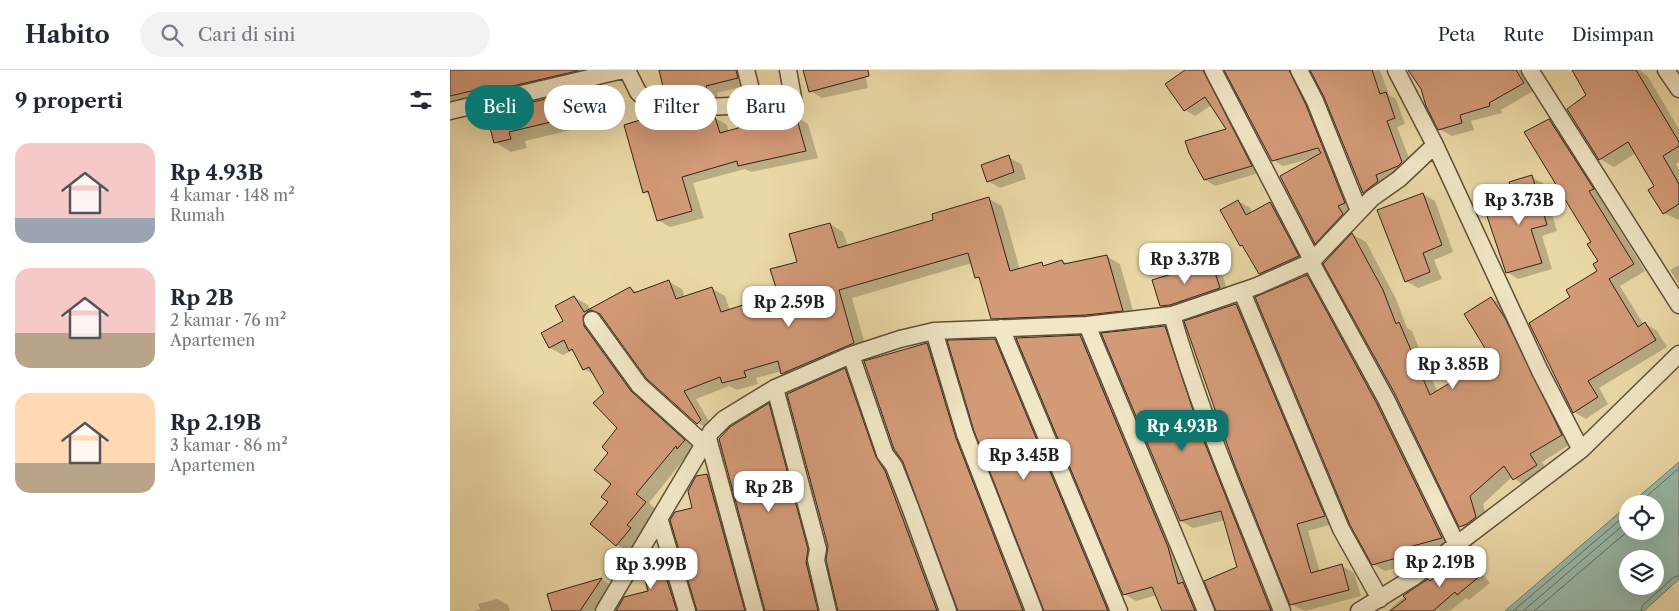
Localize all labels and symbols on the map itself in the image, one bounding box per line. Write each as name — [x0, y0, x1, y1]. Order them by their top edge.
pin: Rp 3.73B — [1467, 184, 1571, 226]
pin: Rp 3.37B — [1133, 242, 1237, 285]
pin: Rp 2.59B — [737, 286, 841, 328]
pin: Rp 3.85B — [1401, 348, 1505, 390]
pin: Rp 4.93B — [1130, 410, 1234, 452]
pin: Rp 3.45B — [972, 438, 1076, 481]
pin: Rp 2B — [734, 470, 804, 513]
pin: Rp 2.19B — [1388, 546, 1492, 588]
pin: Rp 3.99B — [599, 548, 703, 590]

